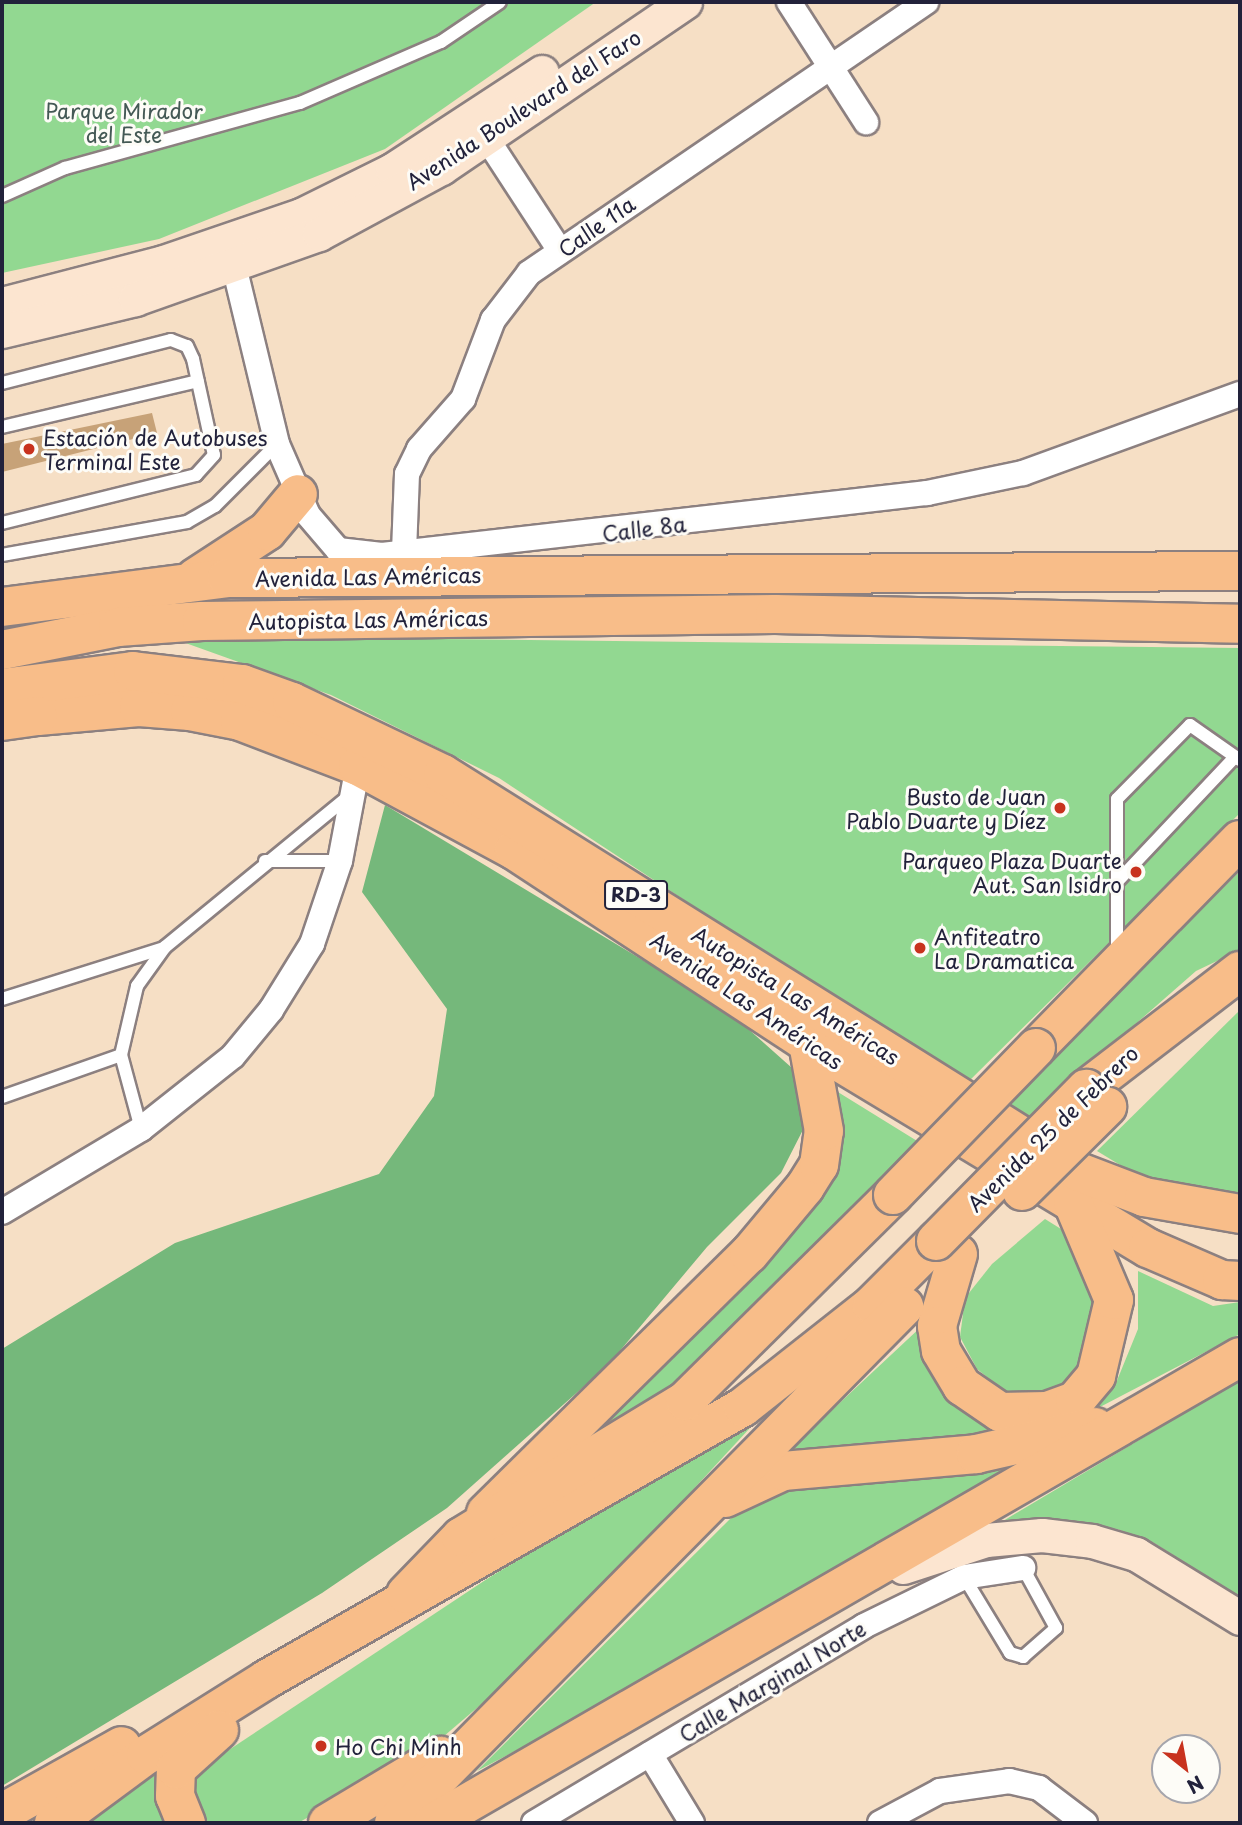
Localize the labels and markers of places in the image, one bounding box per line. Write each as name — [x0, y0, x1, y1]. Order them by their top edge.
place label: Estación de Autobuses Terminal Este — [43, 424, 268, 474]
marker: Estación de Autobuses Terminal Este — [21, 441, 37, 457]
place label: Busto de Juan Pablo Duarte y Díez — [845, 783, 1046, 833]
marker: Busto de Juan Pablo Duarte y Díez — [1052, 800, 1068, 816]
place label: Parqueo Plaza Duarte Aut. San Isidro — [901, 847, 1122, 897]
marker: Parqueo Plaza Duarte Aut. San Isidro — [1128, 864, 1144, 880]
place label: Anfiteatro La Dramatica — [934, 923, 1074, 973]
marker: Anfiteatro La Dramatica — [912, 940, 928, 956]
place label: Ho Chi Minh — [335, 1733, 462, 1759]
marker: Ho Chi Minh — [313, 1738, 329, 1754]

